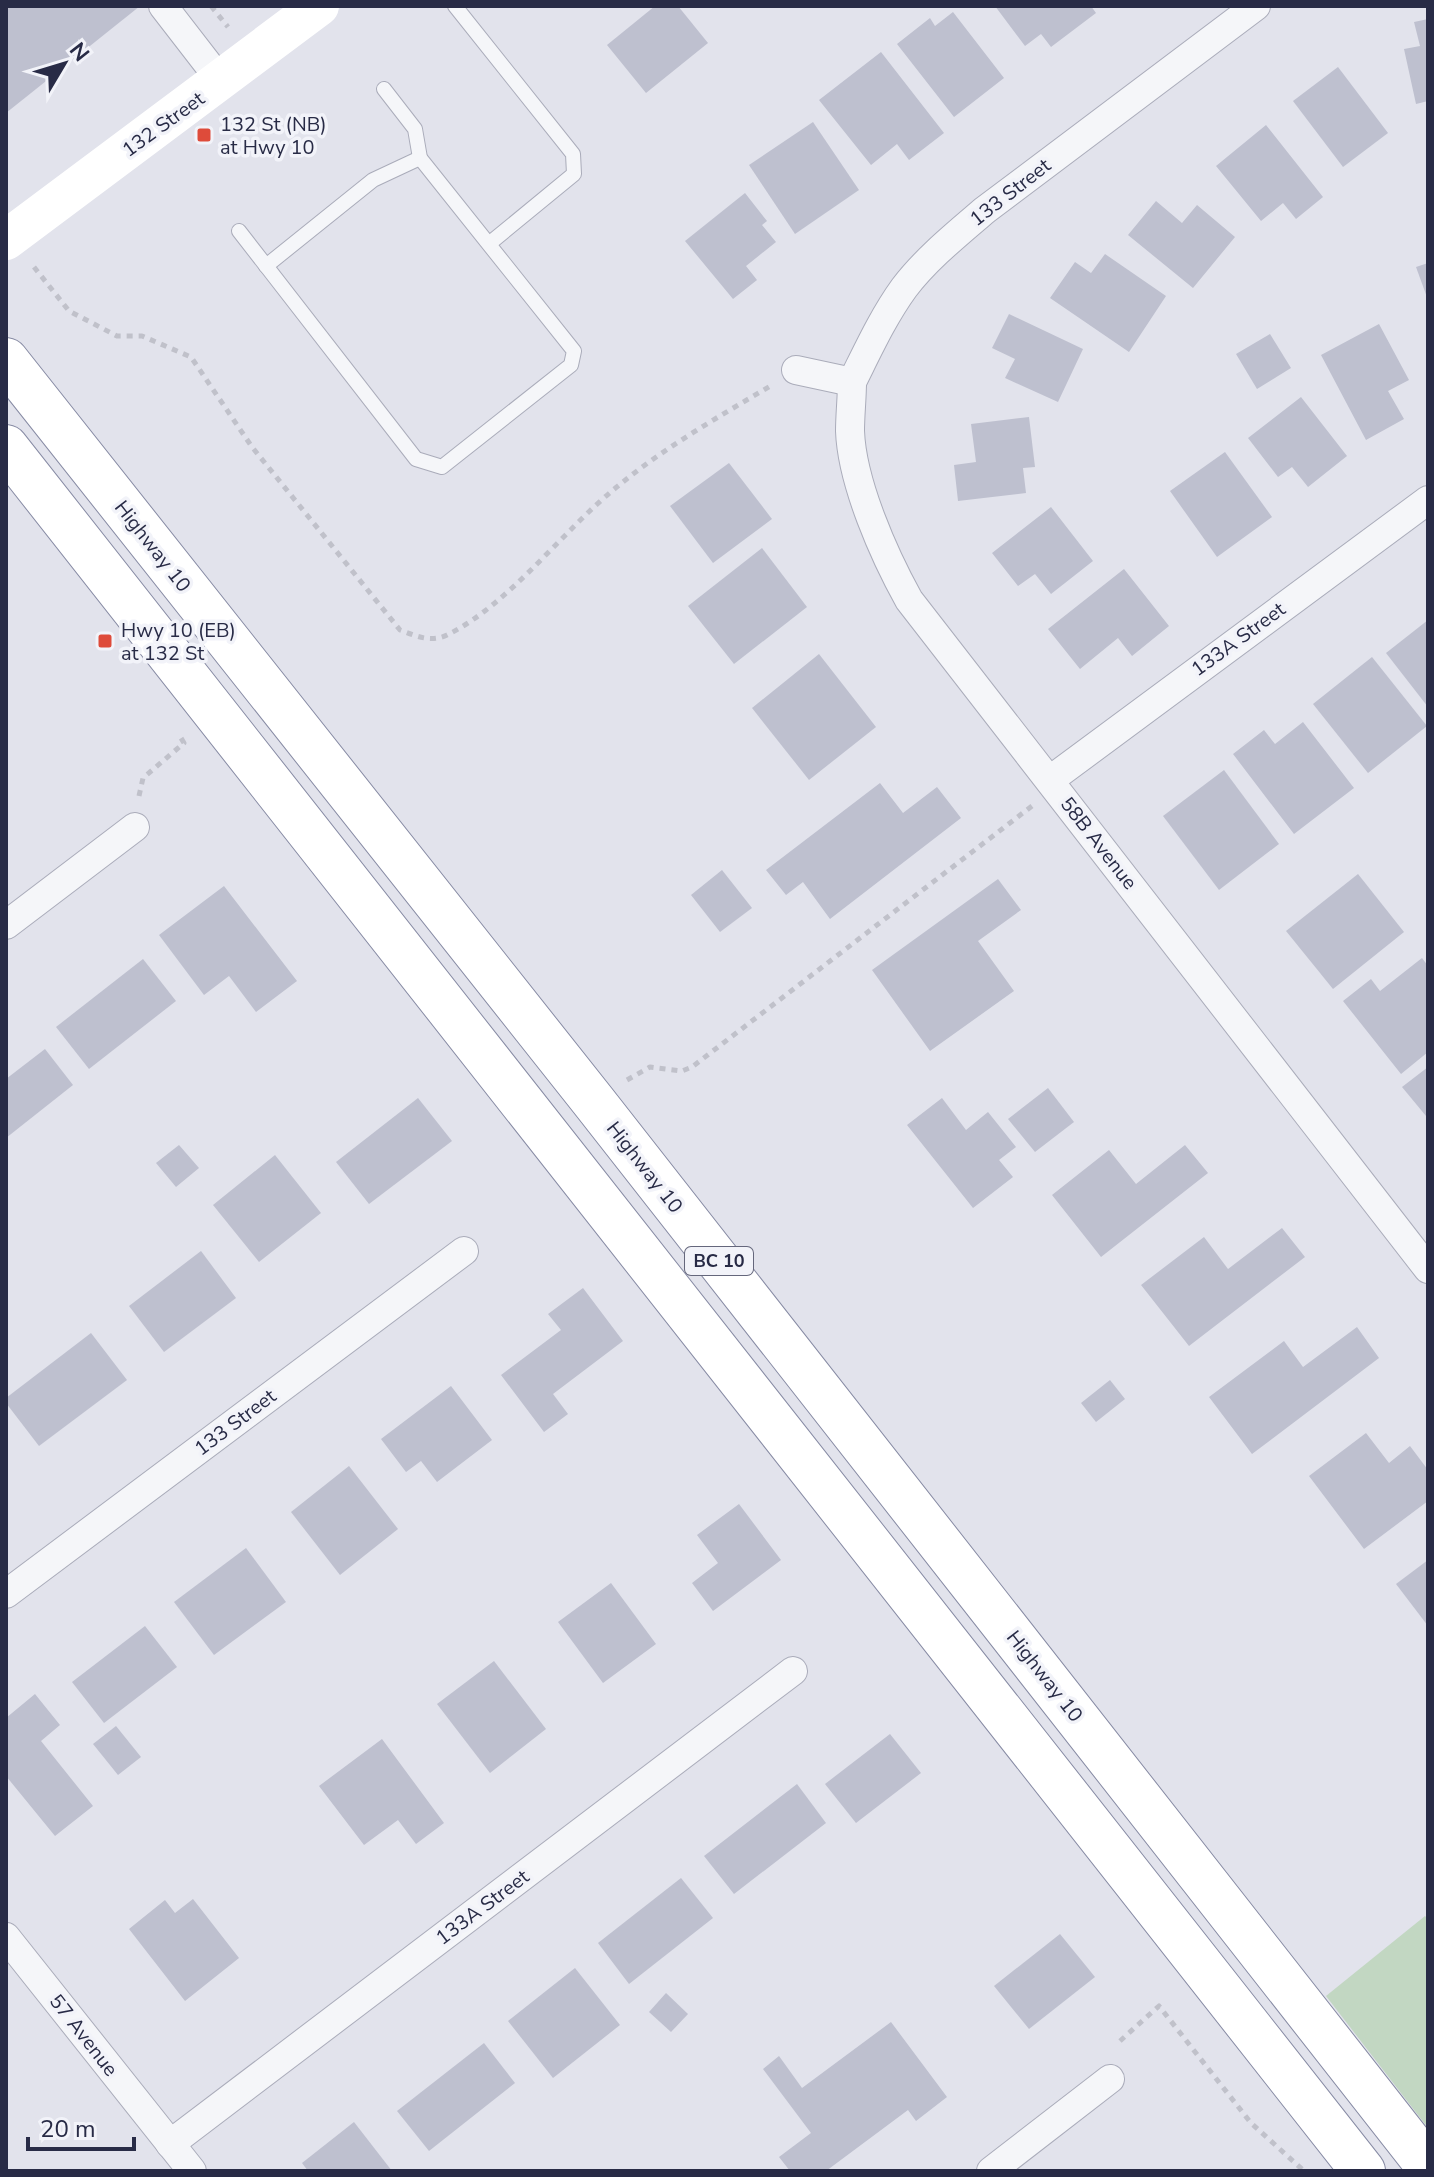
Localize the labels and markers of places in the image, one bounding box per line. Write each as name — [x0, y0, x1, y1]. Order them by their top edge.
place label: 132 St (NB) at Hwy 10 — [220, 111, 327, 161]
marker: 132 St (NB) at Hwy 10 — [195, 126, 213, 144]
place label: Hwy 10 (EB) at 132 St — [121, 617, 236, 667]
marker: Hwy 10 (EB) at 132 St — [96, 632, 114, 650]

